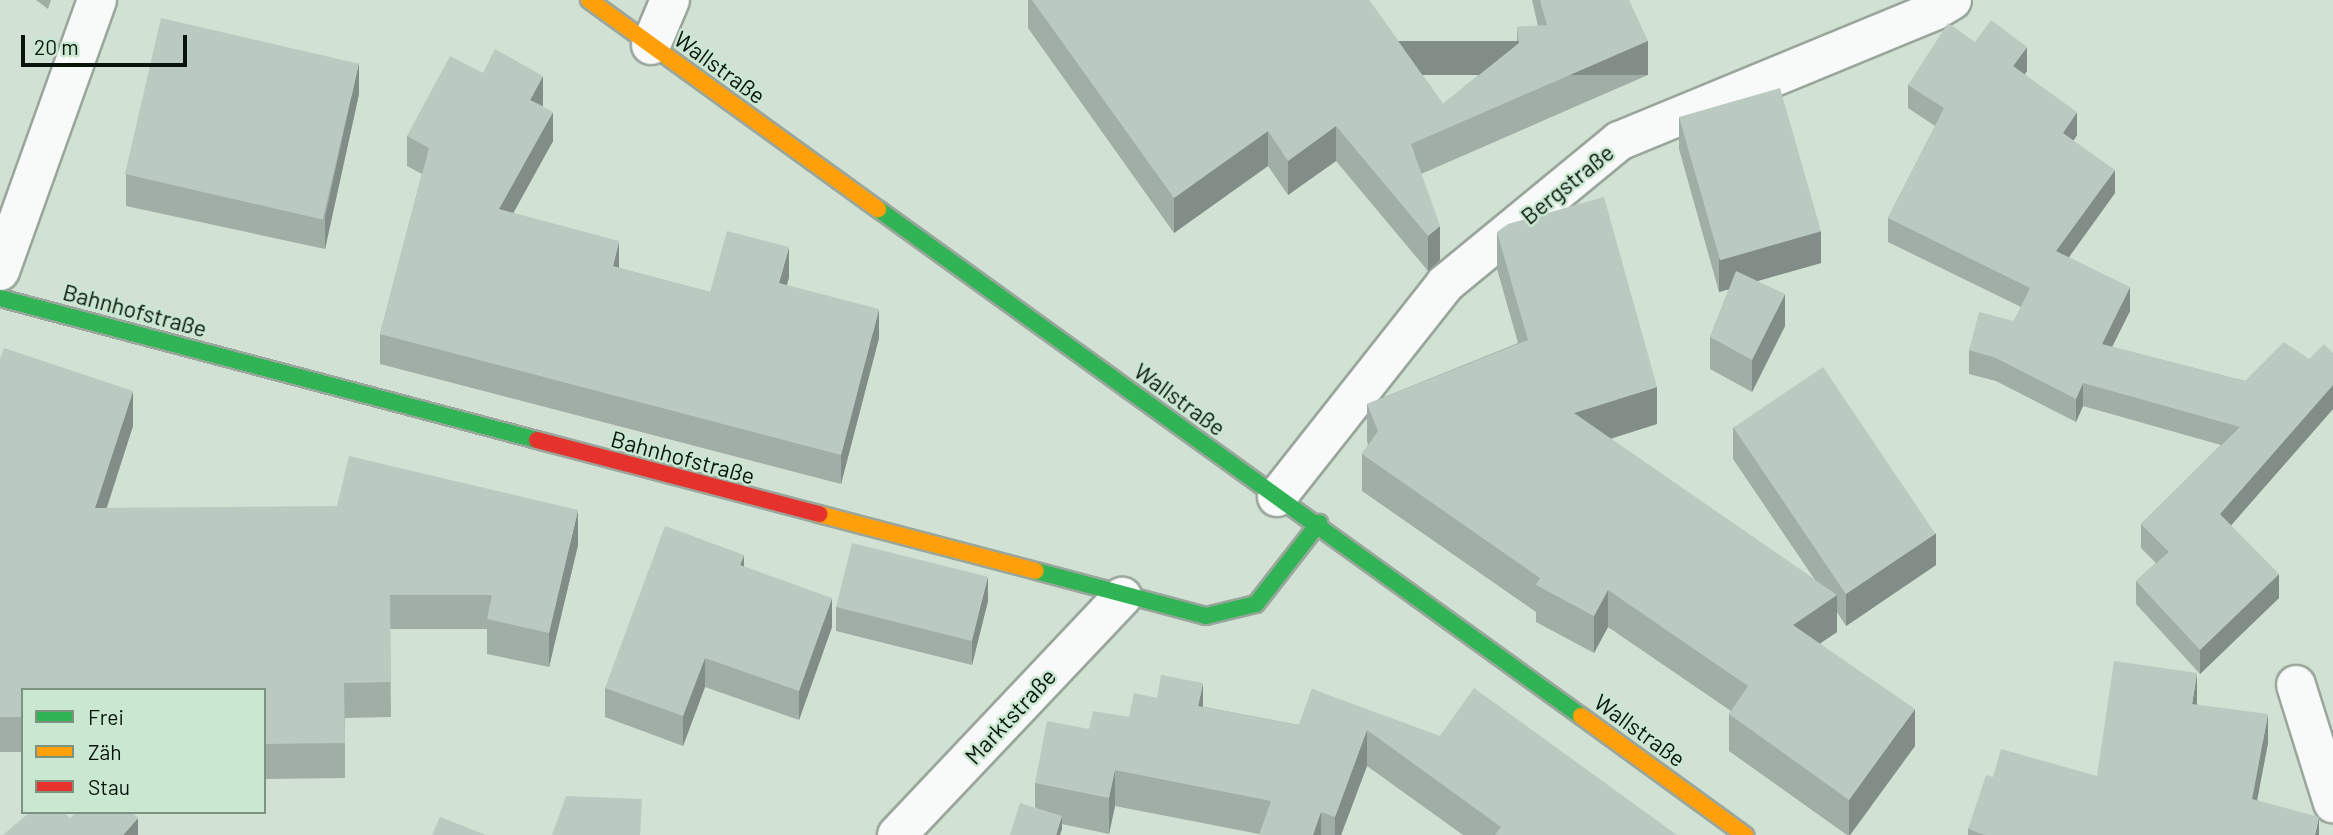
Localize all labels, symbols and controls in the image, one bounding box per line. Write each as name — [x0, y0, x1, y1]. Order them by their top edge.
scale bar — [24, 21, 191, 65]
street label: Wallstraße — [669, 25, 771, 109]
text: 20 m — [34, 34, 79, 59]
street label: Bergstraße — [1515, 138, 1619, 230]
street label: Bahnhofstraße — [60, 278, 210, 342]
street label: Wallstraße — [1129, 357, 1231, 441]
street label: Bahnhofstraße — [608, 425, 758, 489]
street label: Marktstraße — [959, 662, 1061, 770]
legend — [21, 688, 266, 814]
street label: Wallstraße — [1589, 688, 1691, 772]
text: Frei — [88, 704, 124, 729]
text: Zäh — [88, 739, 122, 764]
text: Stau — [88, 774, 130, 799]

